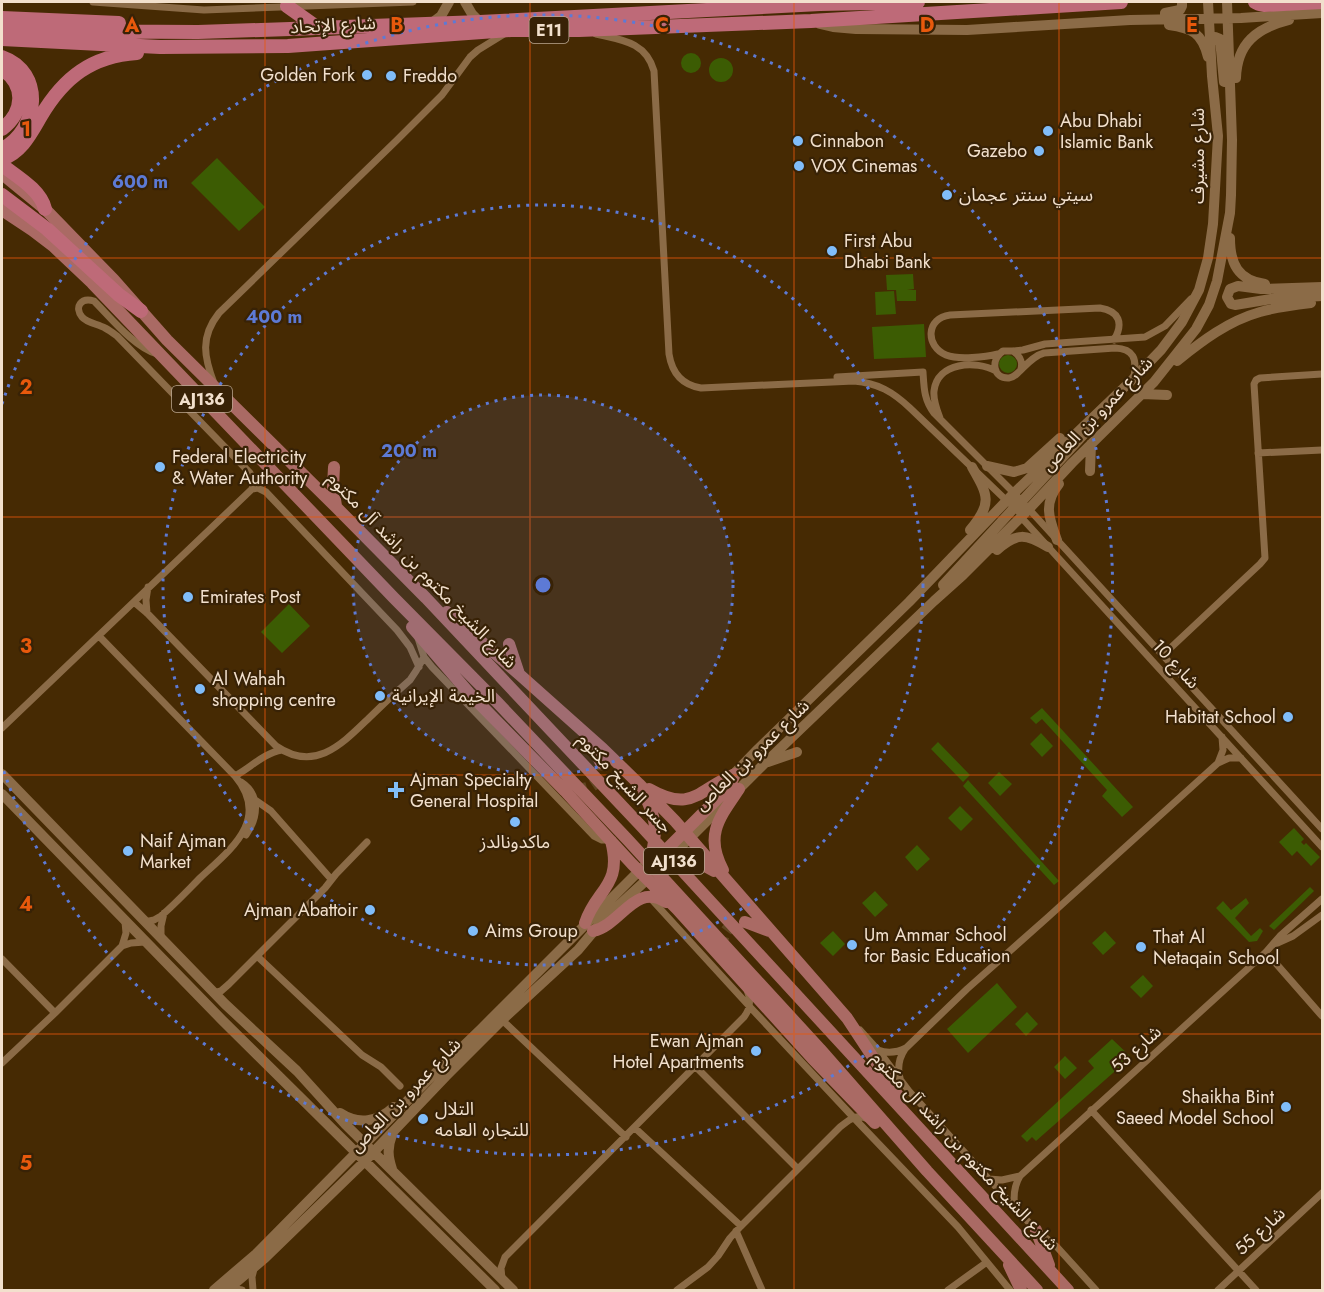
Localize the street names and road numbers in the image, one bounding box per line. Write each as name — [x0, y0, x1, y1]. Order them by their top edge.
street label: شارع الإتحاد — [289, 10, 377, 41]
road number: E11 — [530, 17, 568, 43]
street label: شارع مشيرف — [1185, 108, 1212, 204]
street label: شارع عمرو بن العاص — [1035, 351, 1160, 478]
road number: AJ136 — [172, 386, 232, 412]
street label: شارع الشيخ مكتوم بن راشد آل مكتوم — [320, 466, 523, 675]
street label: شارع 10 — [1146, 633, 1206, 695]
street label: شارع عمرو بن العاص — [689, 693, 816, 818]
street label: جسر الشيخ مكتوم — [571, 727, 679, 840]
road number: AJ136 — [644, 848, 704, 874]
street label: شارع 53 — [1105, 1019, 1168, 1080]
street label: شارع عمرو بن العاص — [343, 1032, 468, 1159]
street label: شارع الشيخ مكتوم بن راشد آل مكتوم — [865, 1046, 1065, 1257]
street label: شارع 55 — [1229, 1201, 1292, 1262]

